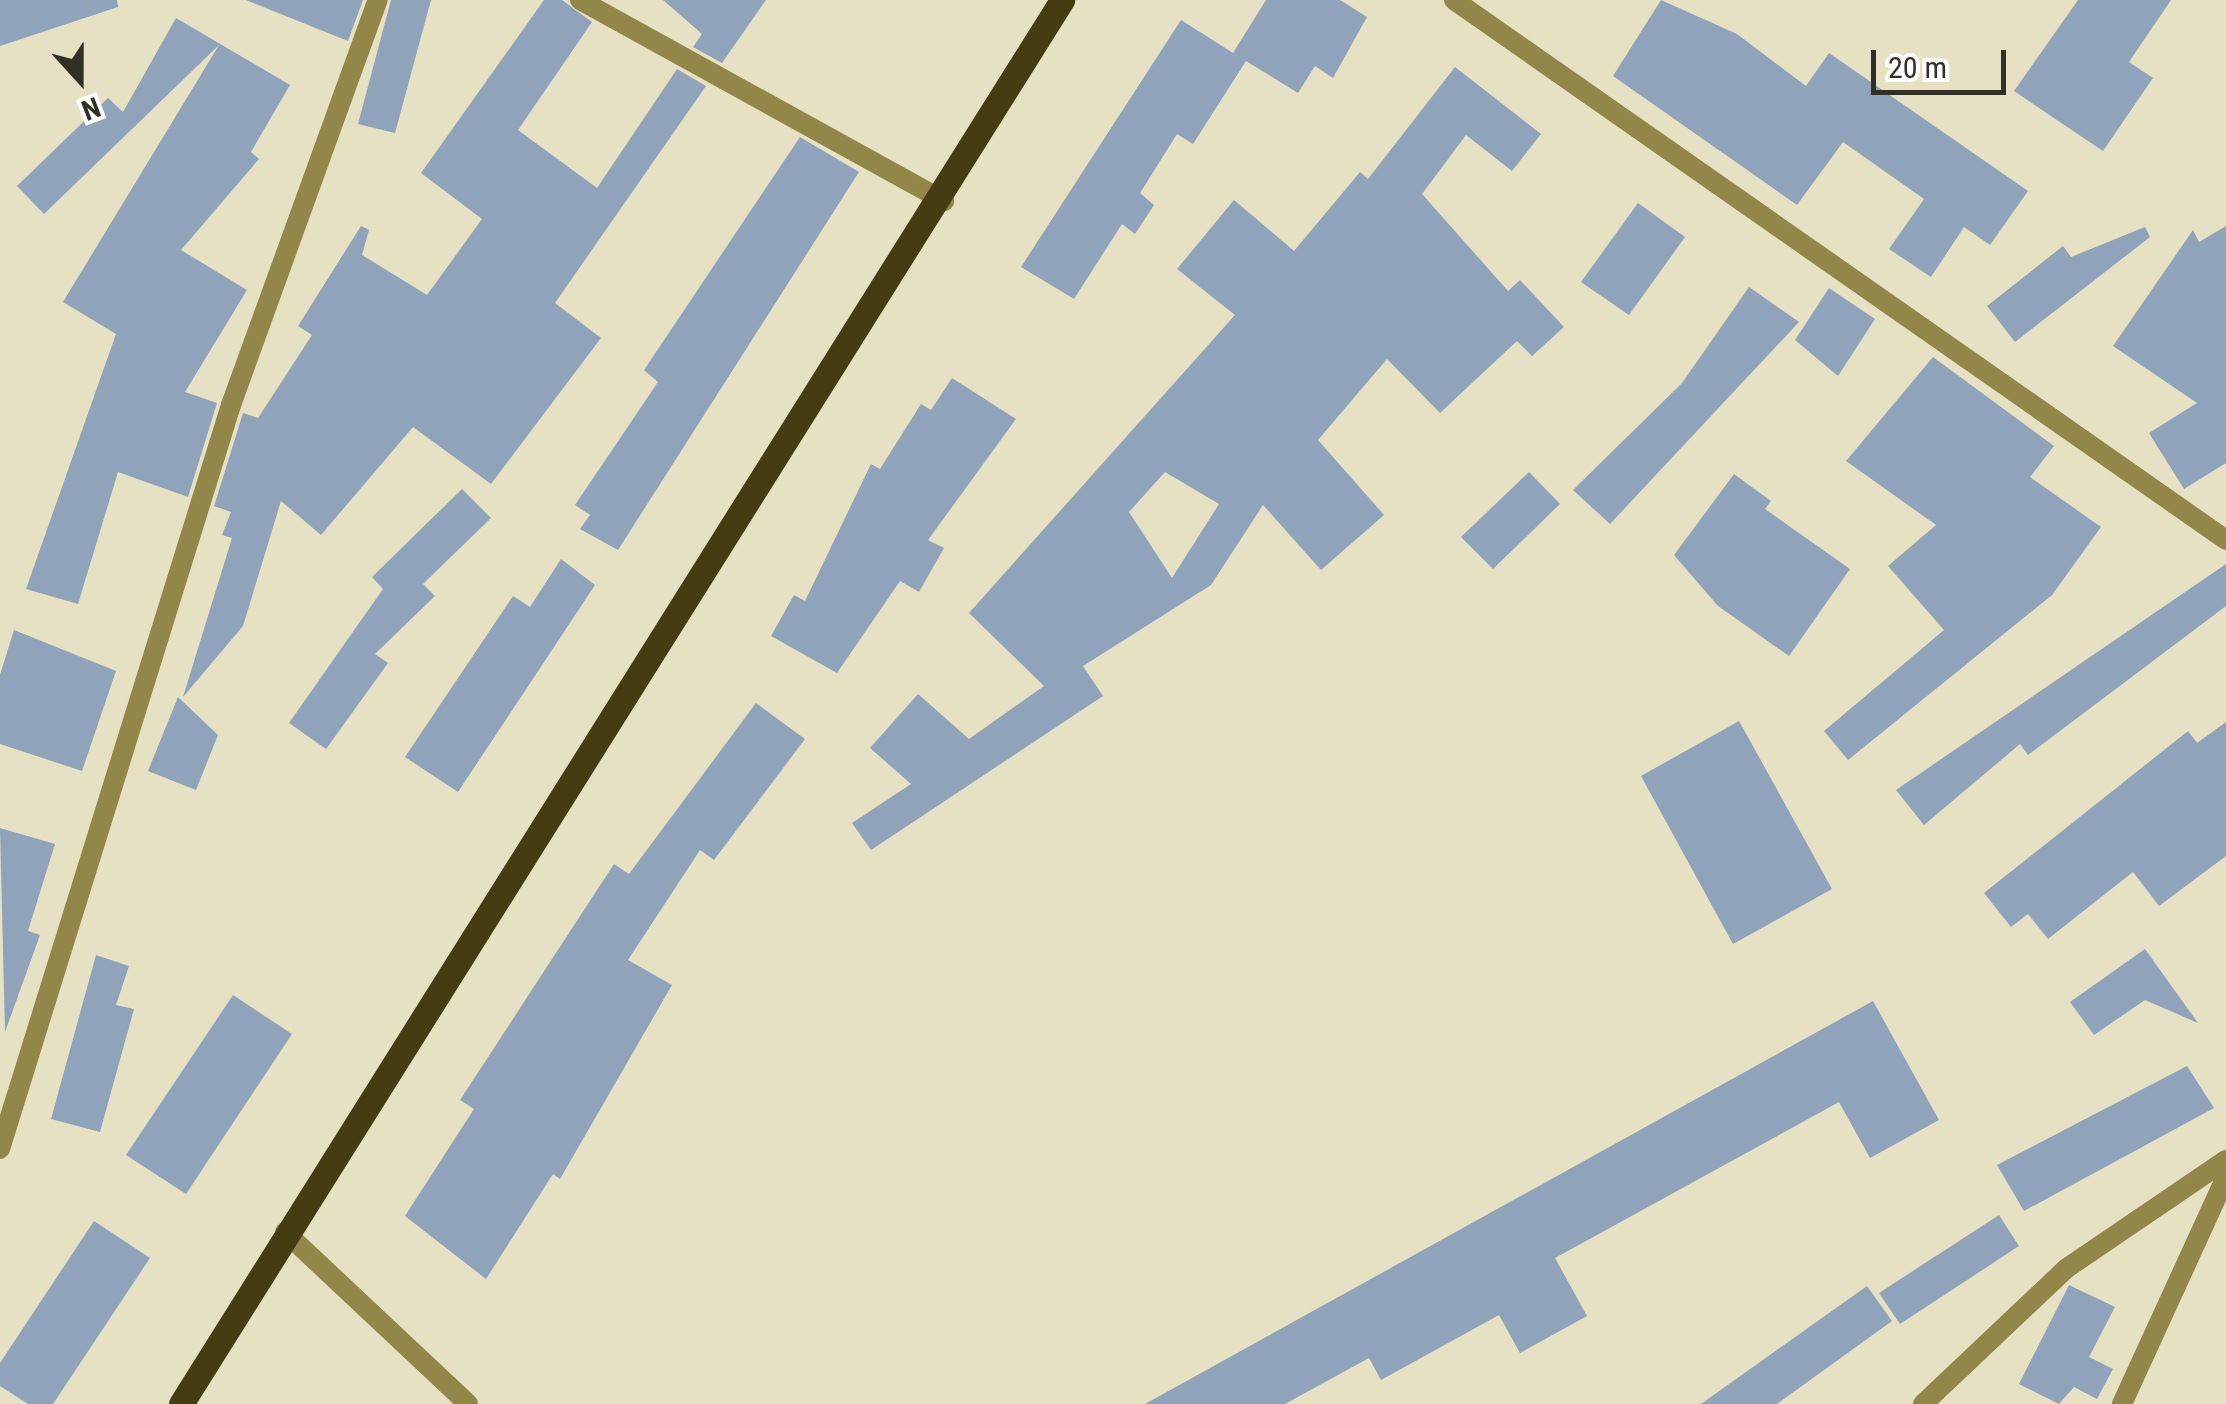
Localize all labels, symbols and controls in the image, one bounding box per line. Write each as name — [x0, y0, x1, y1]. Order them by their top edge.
north arrow — [30, 30, 130, 130]
scale bar — [1876, 30, 2011, 92]
text: 20 m — [1888, 50, 1947, 85]
text: N — [77, 90, 105, 127]

